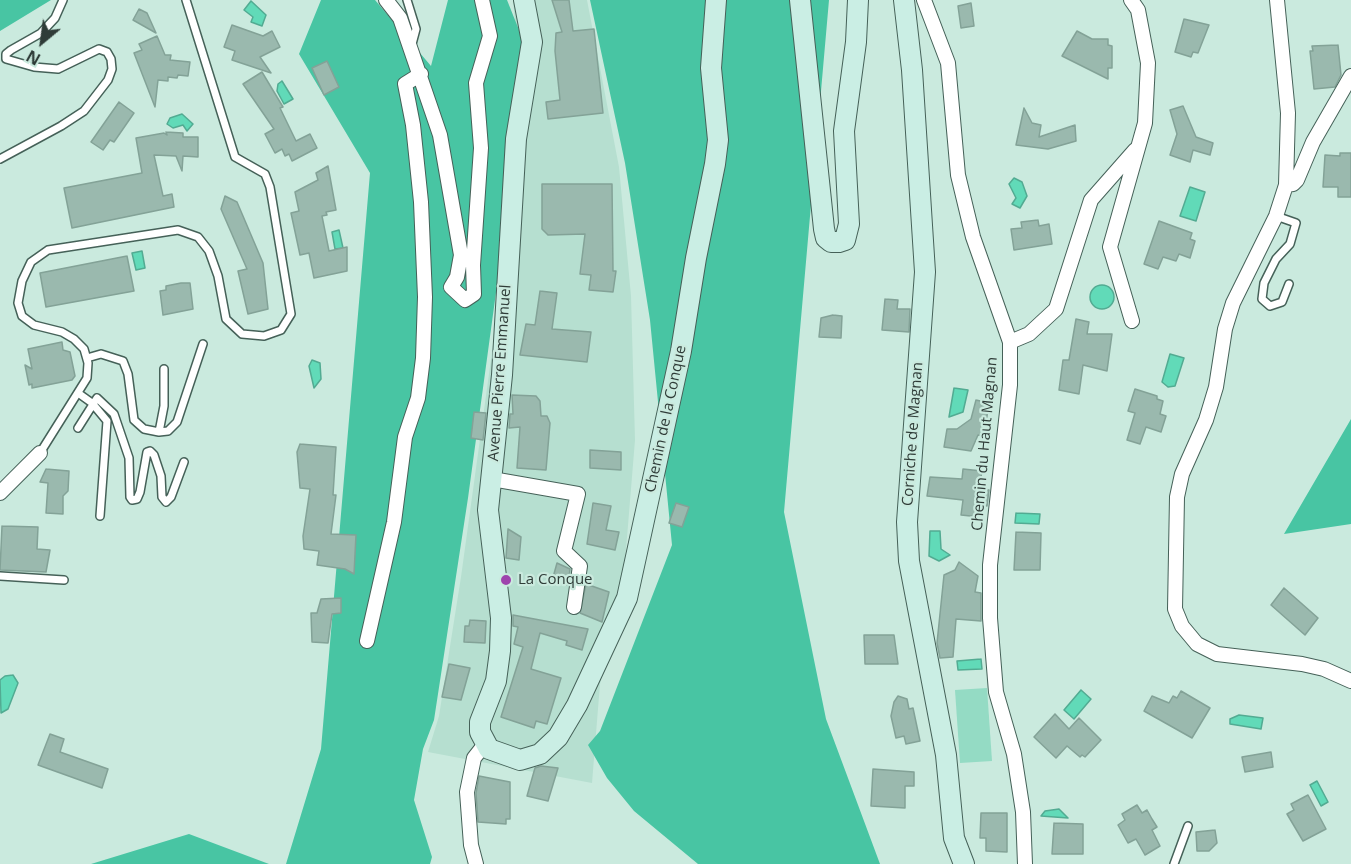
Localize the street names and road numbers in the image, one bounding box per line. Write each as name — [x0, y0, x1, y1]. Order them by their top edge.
street label: Avenue Pierre Emmanuel — [485, 284, 515, 462]
street label: Chemin de la Conque — [642, 344, 690, 494]
street label: Chemin du Haut Magnan — [968, 356, 1002, 532]
street label: Corniche de Magnan — [899, 361, 927, 507]

